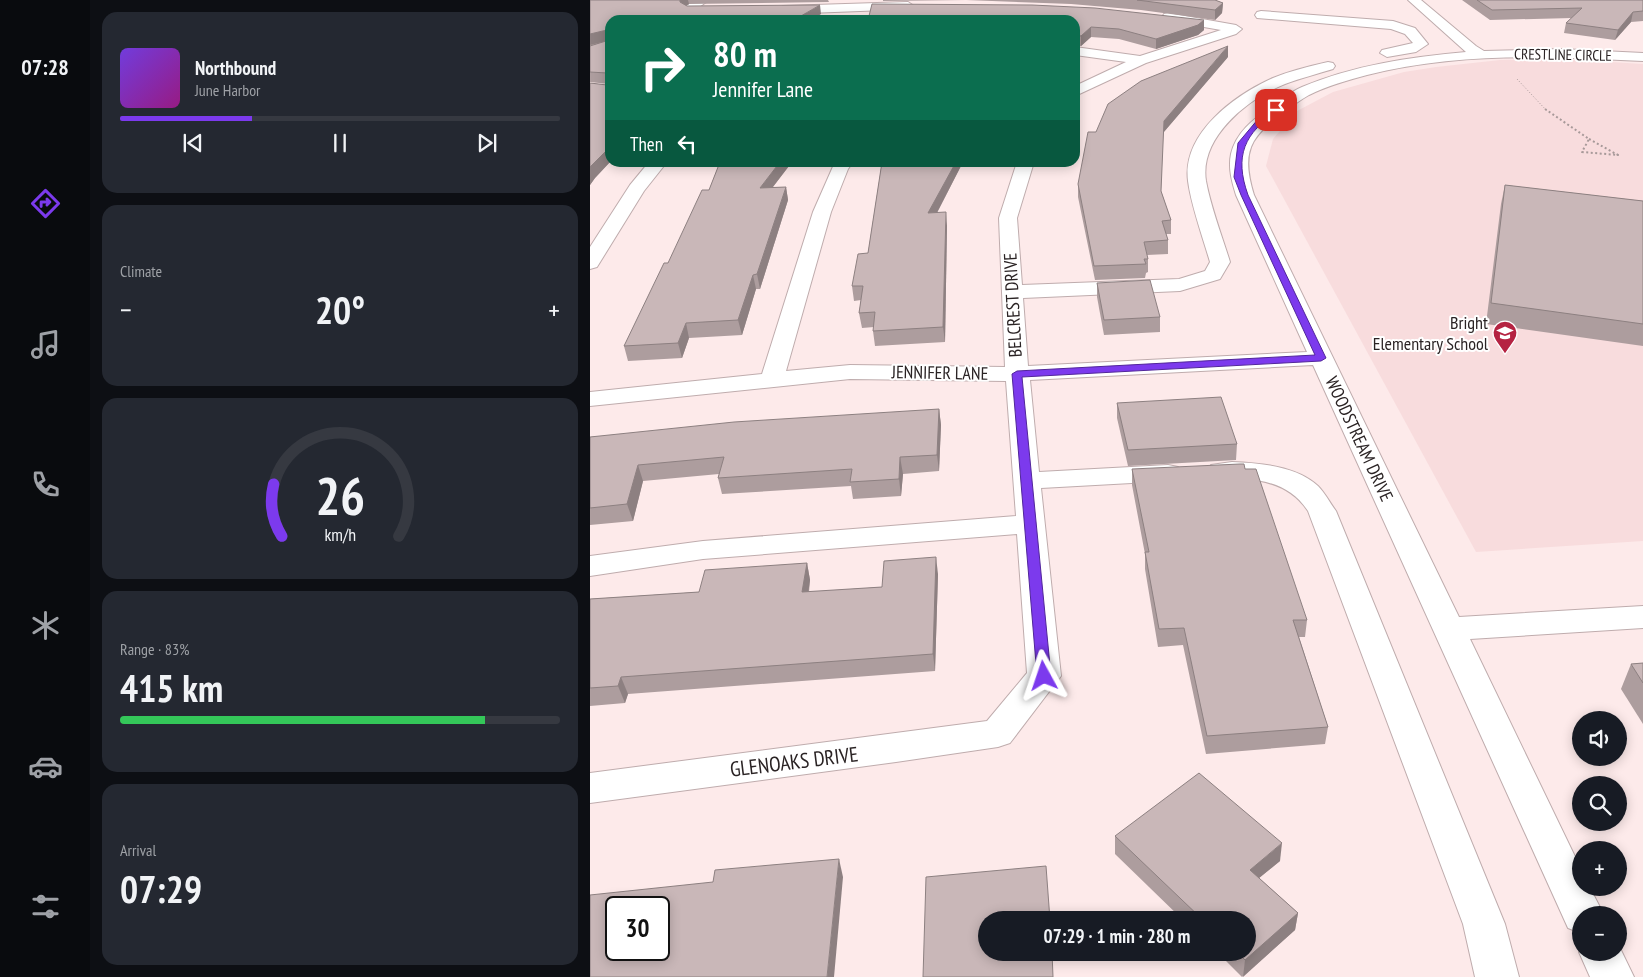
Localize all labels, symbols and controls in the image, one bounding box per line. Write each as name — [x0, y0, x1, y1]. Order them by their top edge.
text: 80 m — [713, 31, 777, 77]
icon: right — [630, 35, 695, 100]
street label: CRESTLINE CIRCLE — [1514, 44, 1612, 65]
text: 07:28 — [21, 53, 69, 81]
text: Northbound — [195, 56, 276, 80]
text: Jennifer Lane — [713, 75, 813, 103]
text: June Harbor — [195, 80, 260, 100]
pin — [1255, 89, 1297, 131]
icon: arrive — [1262, 96, 1290, 124]
icon: previous — [179, 129, 207, 157]
icon: pause — [326, 129, 354, 157]
icon: next — [473, 129, 501, 157]
icon: left — [673, 130, 701, 158]
text: Then — [630, 132, 663, 156]
icon: directions — [28, 186, 63, 221]
street label: BELCREST DRIVE — [998, 252, 1027, 358]
text: Climate — [120, 261, 162, 281]
text: 20° — [315, 285, 365, 334]
text: − — [120, 291, 132, 328]
text: + — [548, 291, 560, 328]
place label: Bright Elementary School — [1373, 311, 1489, 355]
school or university icon: Bright Elementary School — [1492, 320, 1518, 354]
icon: music — [28, 327, 63, 362]
street label: JENNIFER LANE — [890, 360, 989, 385]
street label: WOODSTREAM DRIVE — [1320, 373, 1398, 505]
text: 26 — [315, 462, 365, 529]
icon: phone — [28, 467, 63, 502]
text: km/h — [324, 523, 356, 546]
icon: climate — [28, 608, 63, 643]
text: Range · 83% — [120, 639, 189, 659]
position arrow — [1017, 649, 1069, 701]
text: 415 km — [120, 663, 223, 712]
map controls — [1572, 711, 1627, 961]
button: sound — [1572, 711, 1627, 766]
street label: GLENOAKS DRIVE — [728, 740, 860, 783]
icon: car — [28, 749, 63, 784]
button: search — [1572, 776, 1627, 831]
text: Arrival — [120, 840, 156, 860]
button: + — [1572, 841, 1627, 896]
text: 07:29 — [120, 864, 202, 913]
icon: filters — [28, 889, 63, 924]
speed limit sign: 30 — [605, 896, 670, 961]
button: − — [1572, 906, 1627, 961]
text: 07:29 · 1 min · 280 m — [1044, 924, 1190, 948]

